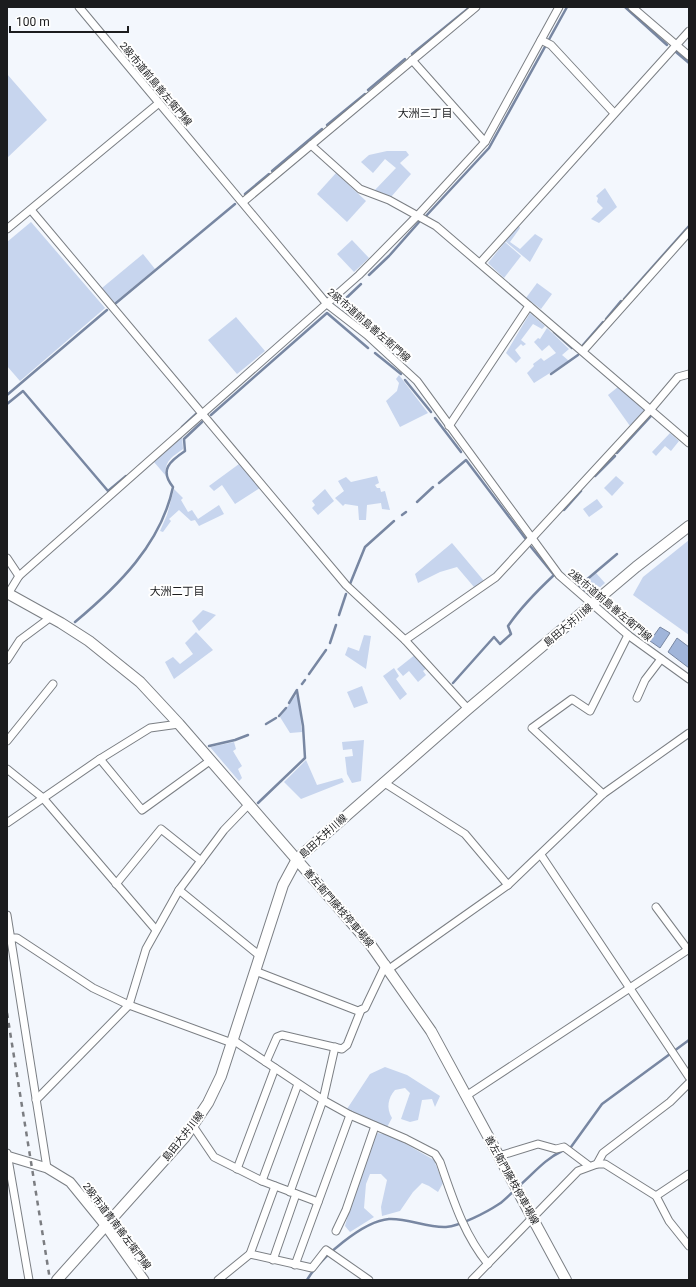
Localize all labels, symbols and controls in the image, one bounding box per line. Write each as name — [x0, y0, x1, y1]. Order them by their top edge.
scale bar — [10, 8, 128, 34]
text: 100 m — [16, 15, 50, 29]
street label: 2級市道前島善左衛門線 — [118, 40, 194, 128]
district label: 大洲三丁目 — [398, 107, 453, 120]
street label: 2級市道前島善左衛門線 — [326, 286, 412, 364]
street label: 2級市道前島善左衛門線 — [566, 567, 654, 643]
district label: 大洲二丁目 — [150, 585, 205, 598]
street label: 島田大井川線 — [541, 602, 595, 648]
street label: 島田大井川線 — [297, 812, 349, 860]
street label: 善左衛門藤枝停車場線 — [302, 867, 376, 949]
street label: 島田大井川線 — [160, 1109, 206, 1163]
street label: 善左衛門藤枝停車場線 — [483, 1134, 541, 1226]
street label: 2級市道青南善左衛門線 — [81, 1181, 153, 1271]

